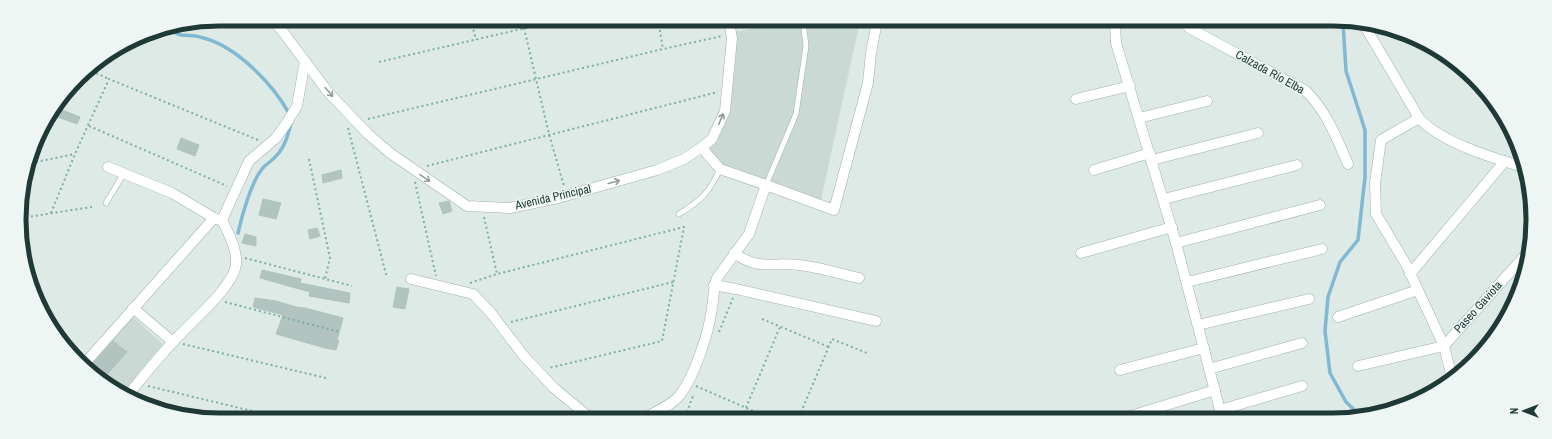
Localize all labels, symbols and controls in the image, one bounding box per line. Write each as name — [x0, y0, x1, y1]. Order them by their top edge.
street label: Calzada Río Elba — [1233, 46, 1308, 98]
one-way arrow — [324, 87, 333, 98]
one-way arrow — [718, 114, 725, 126]
one-way arrow — [420, 174, 431, 182]
one-way arrow — [607, 178, 620, 185]
street label: Avenida Principal — [512, 180, 593, 214]
street label: Paseo Gaviota — [1450, 277, 1506, 337]
north arrow — [1504, 391, 1544, 431]
text: N — [1507, 408, 1521, 414]

